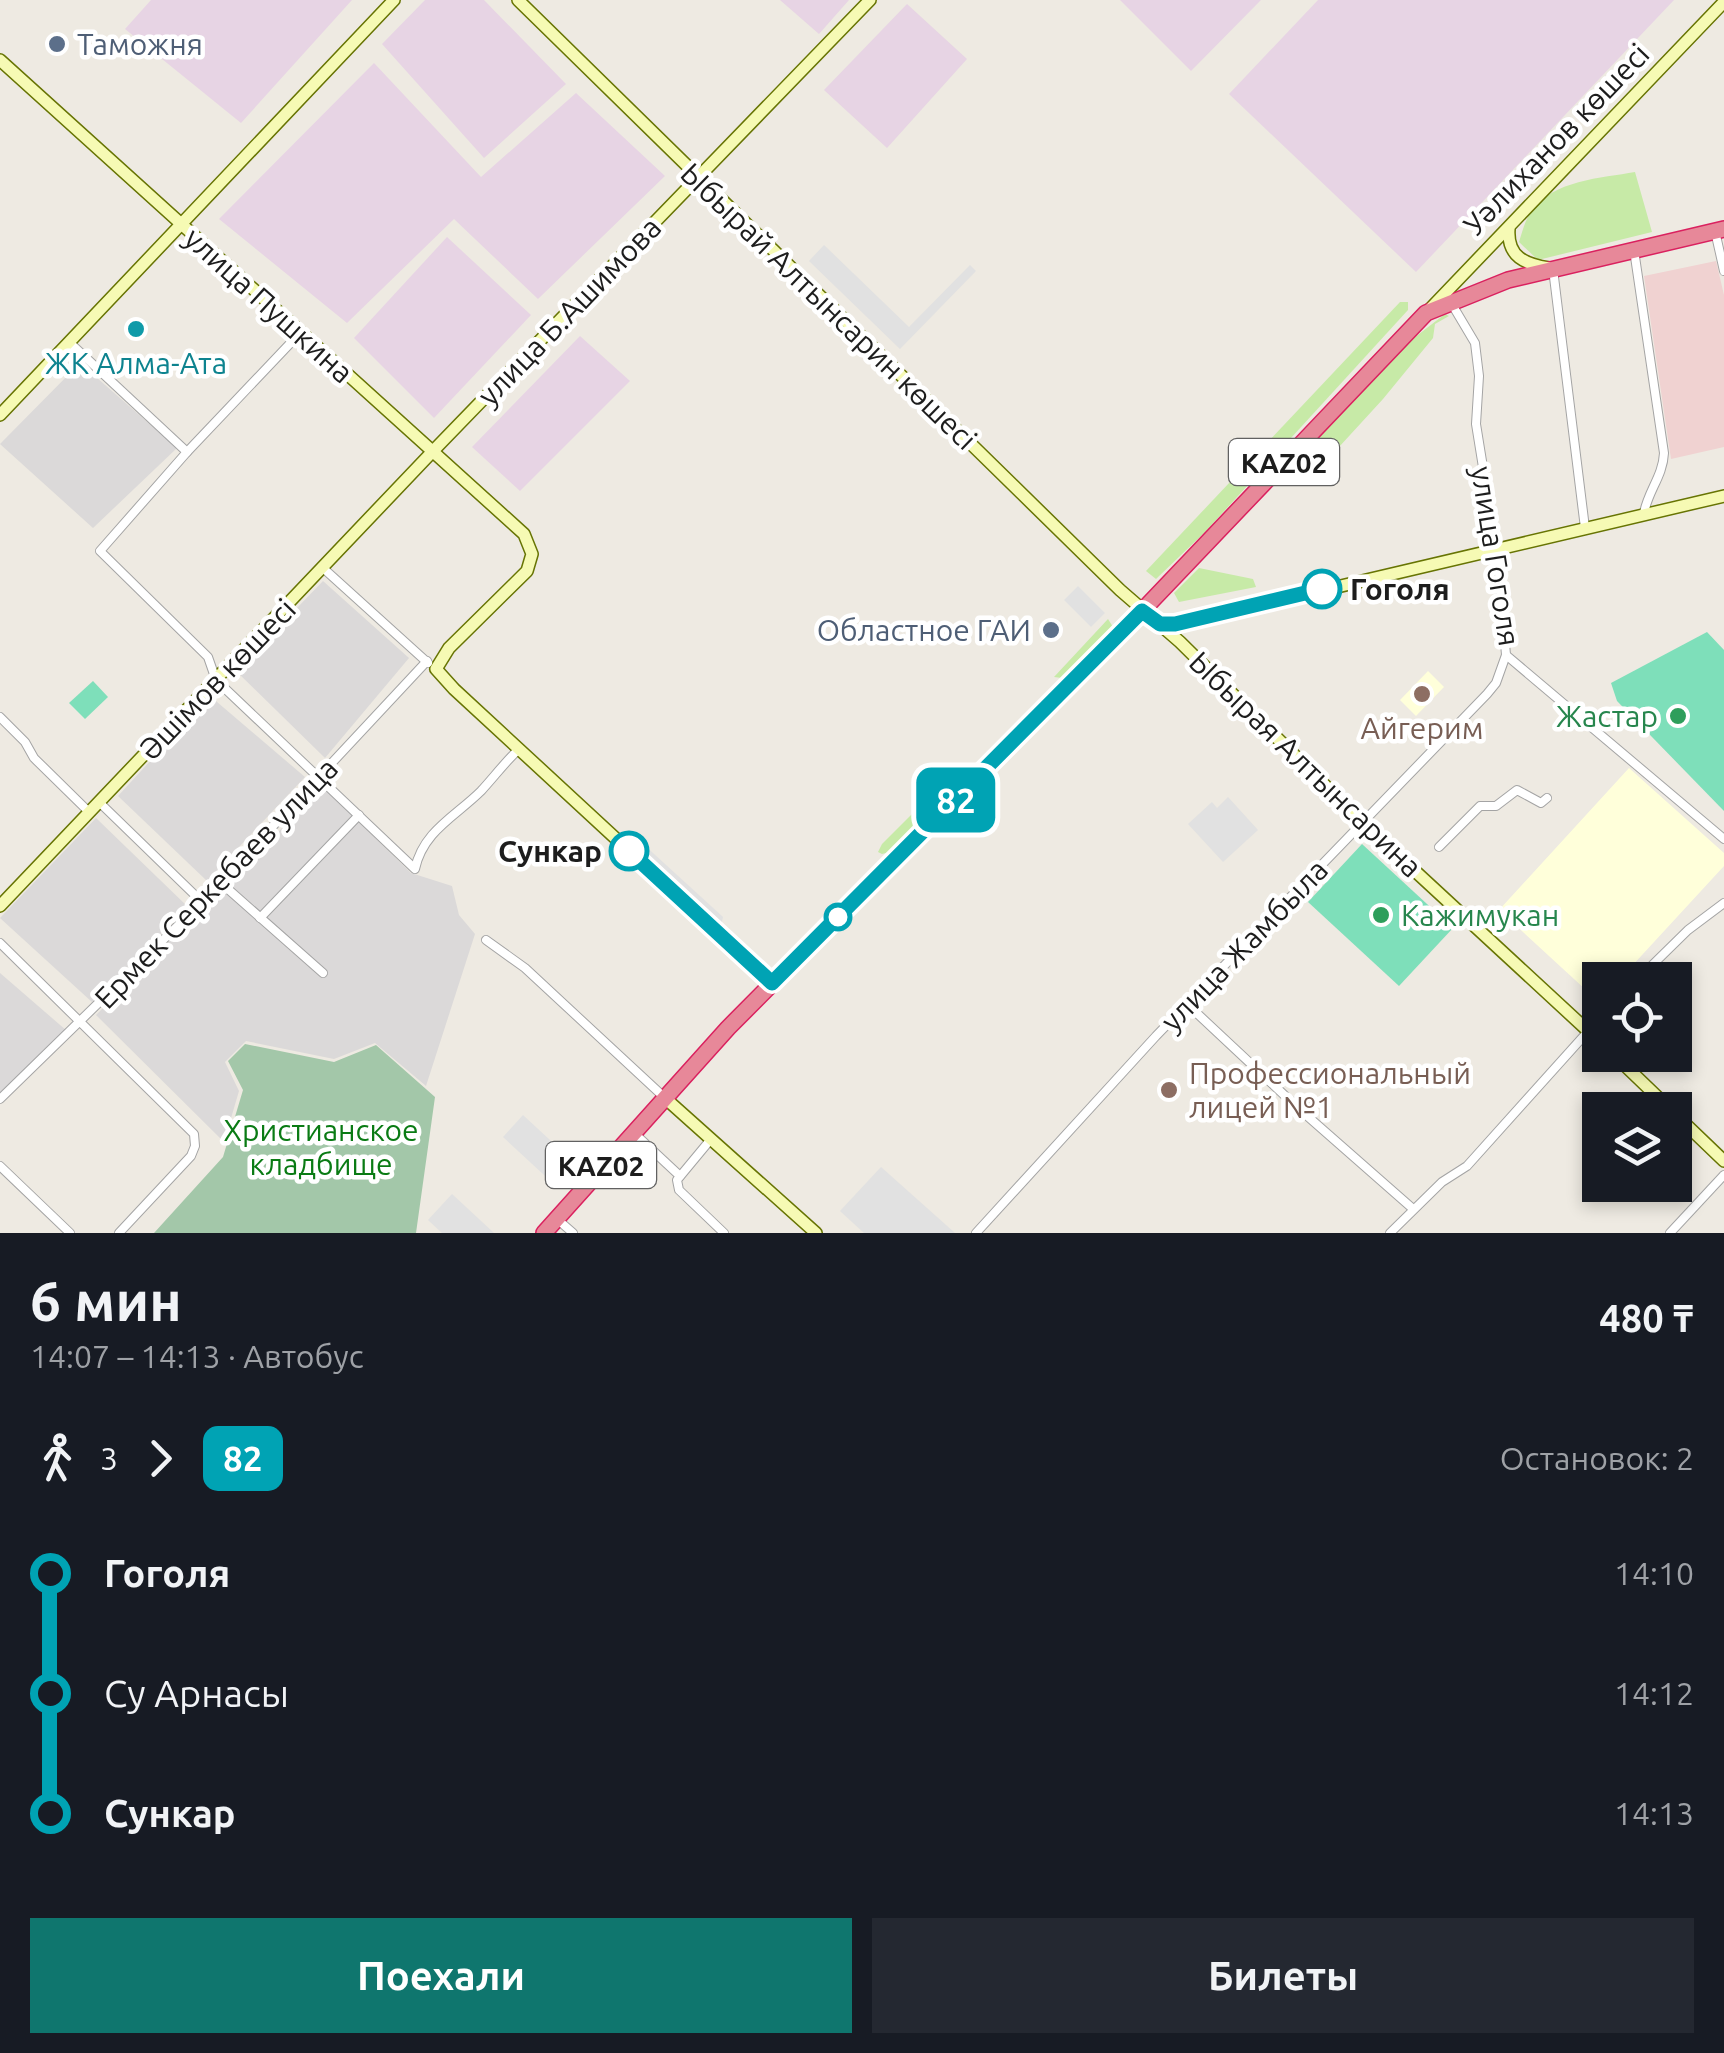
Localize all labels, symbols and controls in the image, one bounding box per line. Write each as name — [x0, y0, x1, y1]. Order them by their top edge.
place label: Таможня — [77, 27, 203, 61]
marker: Таможня — [46, 33, 68, 55]
street label: Уәлиханов көшесі — [1456, 37, 1656, 241]
street label: Ыбырай Алтынсарин көшесі — [674, 156, 984, 456]
street label: улица Б.Ашимова — [471, 210, 667, 412]
street label: улица Пушкина — [178, 221, 360, 389]
marker: ЖК Алма-Ата — [125, 318, 147, 340]
place label: ЖК Алма-Ата — [45, 346, 227, 380]
road number: KАZ02 — [1229, 439, 1339, 485]
street label: улица Гоголя — [1465, 464, 1527, 648]
marker: Гоголя — [1303, 570, 1341, 608]
place label: Гоголя — [1350, 572, 1450, 606]
street label: Әшімов көшесі — [132, 592, 302, 766]
place label: Областное ГАИ — [817, 613, 1031, 647]
marker: Областное ГАИ — [1040, 619, 1062, 641]
street label: Ыбырая Алтынсарина — [1183, 644, 1429, 884]
marker: Айгерим — [1411, 683, 1433, 705]
place label: Жастар — [1556, 699, 1658, 733]
marker: Жастар — [1667, 705, 1689, 727]
place label: Айгерим — [1360, 711, 1484, 745]
street label: Ермек Серкебаев улица — [88, 751, 344, 1015]
line badge: 82 — [911, 768, 1001, 832]
text: 82 — [936, 780, 976, 820]
marker: Сункар — [610, 832, 648, 870]
place label: Сункар — [498, 834, 602, 868]
street label: улица Жамбыла — [1154, 852, 1334, 1038]
place label: Кажимукан — [1401, 898, 1559, 932]
unlabelled marker — [825, 904, 851, 930]
marker: Кажимукан — [1370, 904, 1392, 926]
map controls — [1582, 962, 1692, 1202]
button: locate — [1582, 962, 1692, 1072]
place label: Профессиональный лицей №1 — [1189, 1056, 1471, 1124]
marker: Профессиональный лицей №1 — [1158, 1079, 1180, 1101]
button: layers — [1582, 1092, 1692, 1202]
park label: Христианское кладбище — [223, 1113, 419, 1181]
road number: KАZ02 — [546, 1142, 656, 1188]
text: 6 мин — [30, 1270, 182, 1331]
text: 480 ₸ — [1599, 1297, 1694, 1339]
text: 14:07 – 14:13 · Автобус — [30, 1338, 364, 1374]
icon: walk — [30, 1431, 85, 1486]
icon: forward — [133, 1431, 188, 1486]
text: 82 — [223, 1438, 263, 1478]
text: 3 — [100, 1440, 118, 1476]
text: Остановок: 2 — [1500, 1440, 1694, 1476]
text: Гоголя — [104, 1552, 230, 1594]
text: 14:10 — [1614, 1555, 1694, 1591]
text: Су Арнасы — [104, 1672, 289, 1714]
text: 14:12 — [1614, 1675, 1694, 1711]
text: Сункар — [104, 1792, 236, 1834]
text: 14:13 — [1614, 1795, 1694, 1831]
button: Поехали — [30, 1918, 852, 2033]
button: Билеты — [872, 1918, 1694, 2033]

